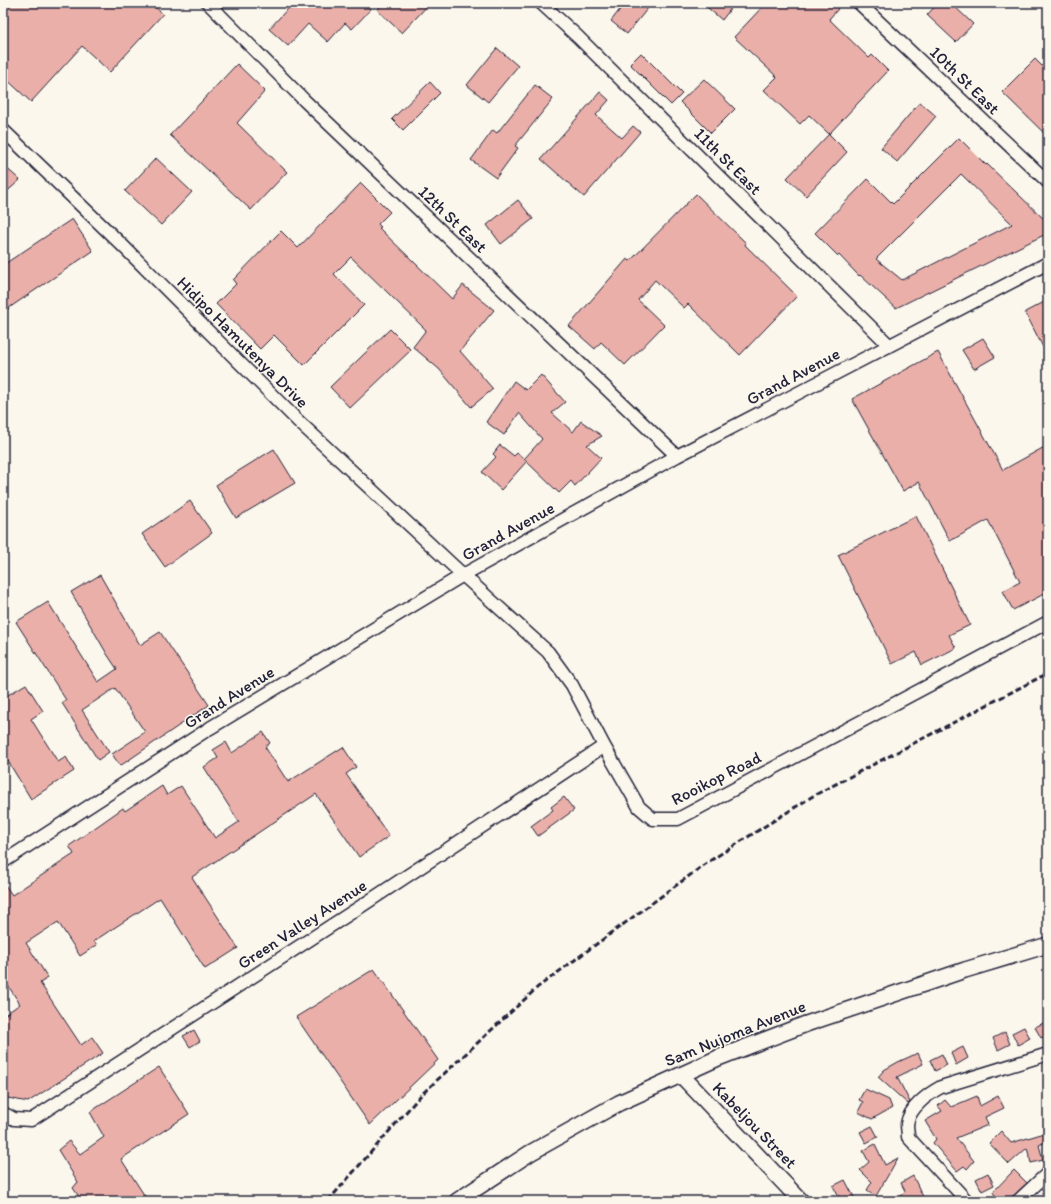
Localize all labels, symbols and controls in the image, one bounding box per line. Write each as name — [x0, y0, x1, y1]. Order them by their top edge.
street label: 10th St East — [926, 42, 1004, 119]
street label: 11th St East — [690, 123, 766, 199]
street label: 12th St East — [415, 181, 492, 257]
street label: Hidipo Hamutenya Drive — [173, 272, 313, 412]
street label: Grand Avenue — [743, 343, 843, 409]
street label: Grand Avenue — [458, 497, 558, 565]
street label: Grand Avenue — [180, 661, 278, 733]
street label: Rooikop Road — [668, 746, 765, 809]
street label: Green Valley Avenue — [234, 875, 370, 973]
street label: Sam Nujoma Avenue — [662, 996, 808, 1070]
street label: Kabeljou Street — [709, 1078, 801, 1172]

